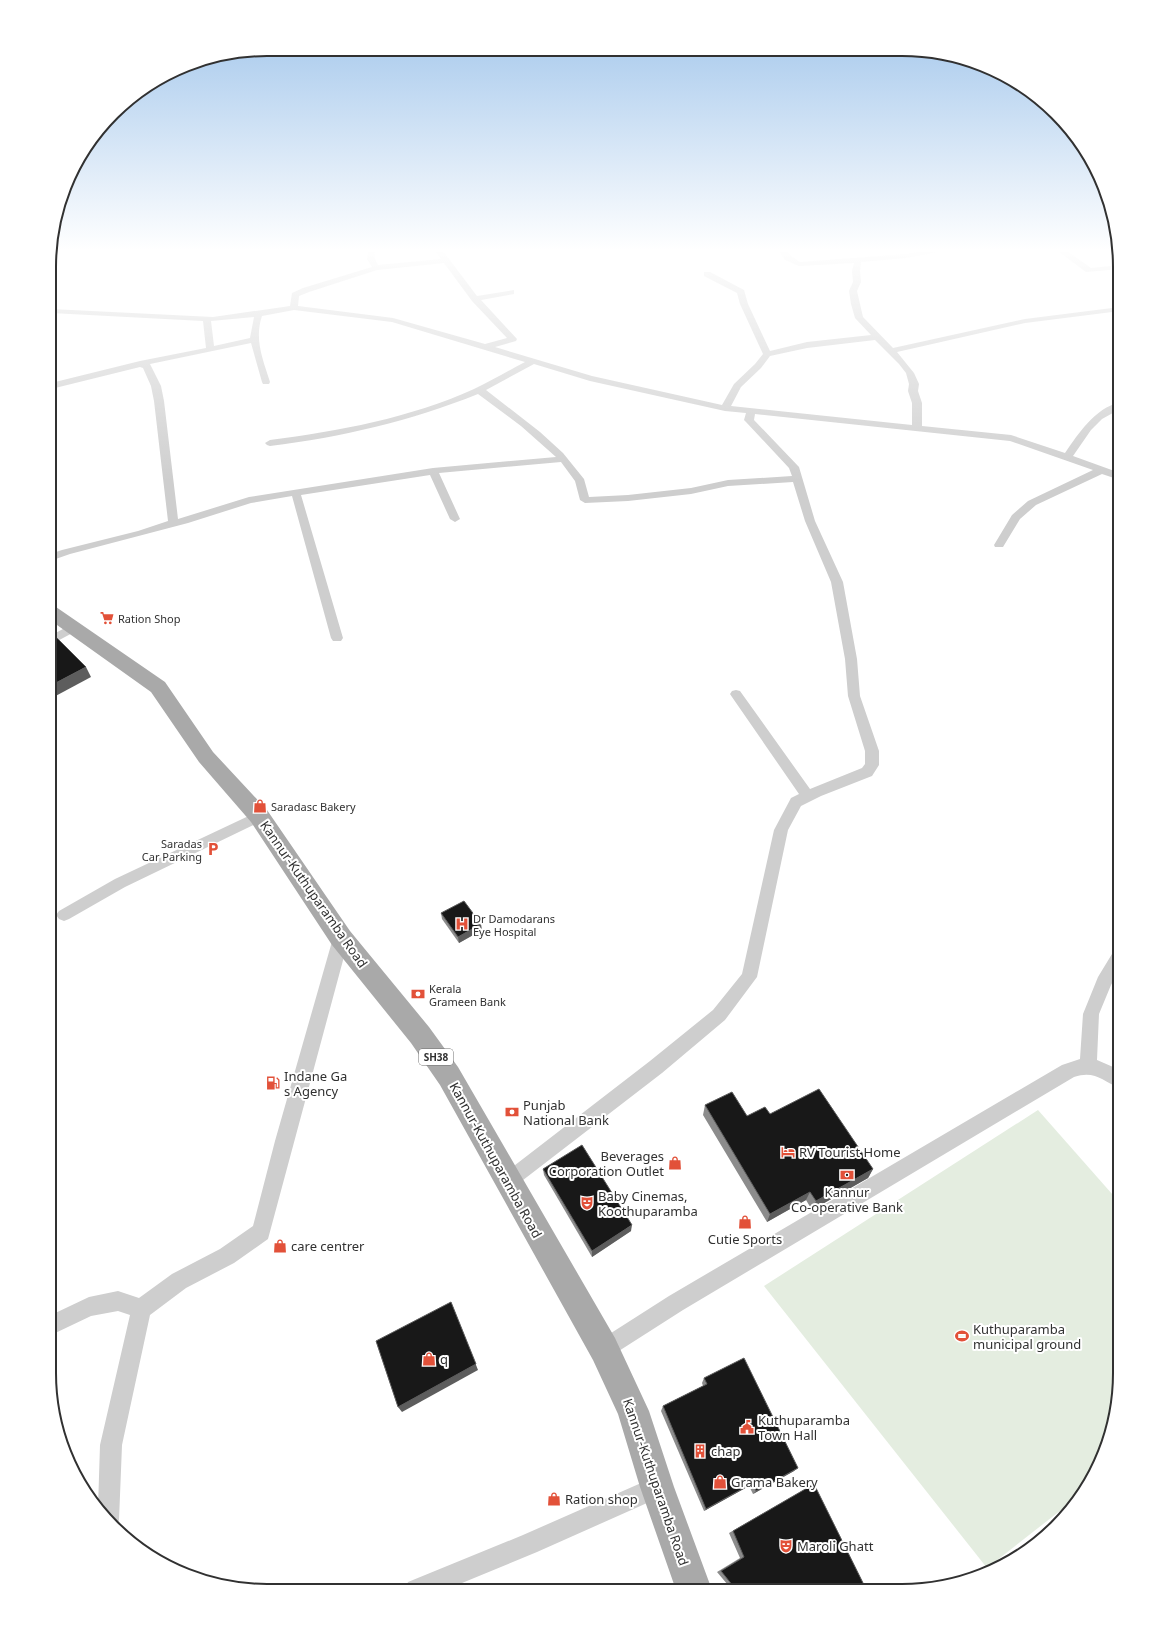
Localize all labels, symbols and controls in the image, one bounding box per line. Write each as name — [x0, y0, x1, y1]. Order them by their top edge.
supermarket icon: Ration Shop — [99, 610, 115, 626]
place label: Ration Shop — [118, 611, 181, 626]
shop icon: Saradasc Bakery — [252, 798, 268, 814]
place label: Saradasc Bakery — [271, 799, 356, 814]
street label: Kannur-Kuthuparamba Road — [256, 817, 372, 971]
place label: Saradas Car Parking — [142, 836, 202, 864]
parking icon: Saradas Car Parking — [205, 841, 221, 857]
place label: Dr Damodarans Eye Hospital — [473, 911, 555, 939]
hospital icon: Dr Damodarans Eye Hospital — [454, 916, 470, 932]
place label: Kerala Grameen Bank — [429, 981, 506, 1009]
bank icon: Kerala Grameen Bank — [410, 986, 426, 1002]
road number: SH38 — [419, 1049, 453, 1065]
place label: Indane Ga s Agency — [284, 1067, 347, 1100]
fuel station icon: Indane Ga s Agency — [265, 1075, 281, 1091]
street label: Kannur-Kuthuparamba Road — [446, 1079, 546, 1241]
place label: Punjab National Bank — [523, 1096, 609, 1129]
bank icon: Punjab National Bank — [504, 1104, 520, 1120]
place label: RV Tourist Home — [799, 1143, 901, 1161]
hotel icon: RV Tourist Home — [780, 1144, 796, 1160]
place label: Beverages Corporation Outlet — [549, 1147, 664, 1180]
shop icon: Beverages Corporation Outlet — [667, 1155, 683, 1171]
bank icon: Kannur Co-operative Bank — [839, 1167, 855, 1183]
place label: Kannur Co-operative Bank — [791, 1183, 903, 1216]
place label: Baby Cinemas, Koothuparamba — [598, 1187, 698, 1220]
theatre icon: Baby Cinemas, Koothuparamba — [579, 1195, 595, 1211]
shop icon: Cutie Sports — [737, 1214, 753, 1230]
place label: Cutie Sports — [708, 1230, 782, 1248]
place label: care centrer — [291, 1237, 365, 1255]
shop icon: care centrer — [272, 1238, 288, 1254]
place label: Kuthuparamba municipal ground — [973, 1320, 1081, 1353]
sports icon: Kuthuparamba municipal ground — [954, 1328, 970, 1344]
place label: q — [440, 1350, 448, 1368]
shop icon: q — [421, 1351, 437, 1367]
street label: Kannur-Kuthuparamba Road — [619, 1396, 693, 1568]
place label: Kuthuparamba Town Hall — [758, 1411, 850, 1444]
public building icon: Kuthuparamba Town Hall — [739, 1419, 755, 1435]
place label: chap — [711, 1442, 741, 1460]
building icon: chap — [692, 1443, 708, 1459]
place label: Grama Bakery — [731, 1473, 818, 1491]
shop icon: Grama Bakery — [712, 1474, 728, 1490]
place label: Ration shop — [565, 1490, 638, 1508]
shop icon: Ration shop — [546, 1491, 562, 1507]
place label: Maroli Ghatt — [797, 1537, 874, 1555]
theatre icon: Maroli Ghatt — [778, 1538, 794, 1554]

